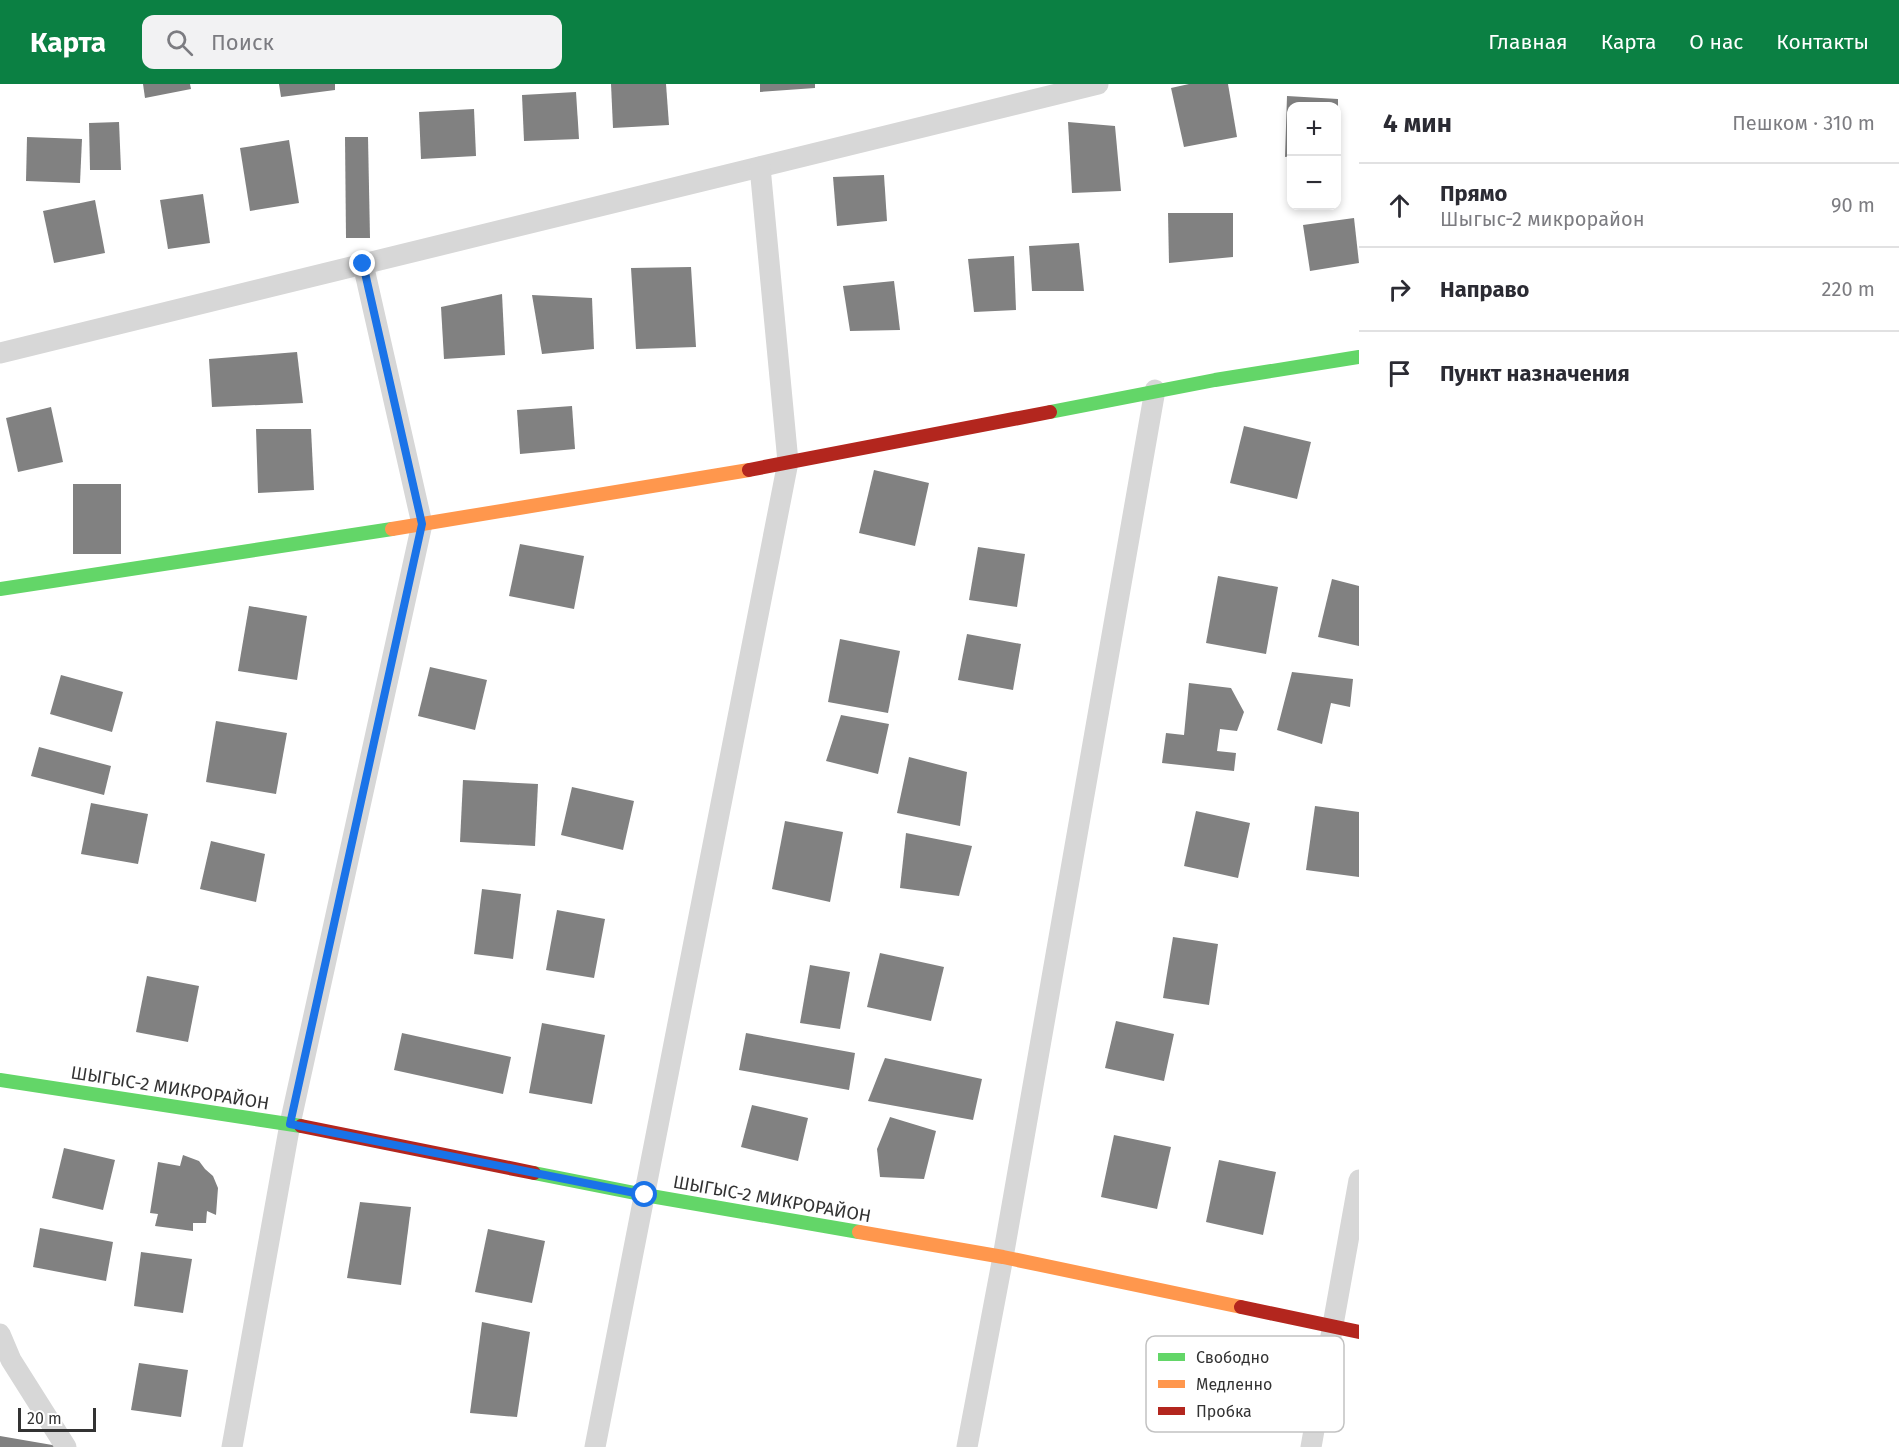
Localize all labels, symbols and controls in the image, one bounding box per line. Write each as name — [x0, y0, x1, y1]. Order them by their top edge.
search box — [142, 15, 562, 69]
text: Карта — [30, 26, 106, 59]
icon: search — [163, 26, 196, 59]
text: Поиск — [211, 29, 274, 56]
text: Главная — [1488, 29, 1568, 55]
text: Карта — [1601, 29, 1656, 55]
text: О нас — [1689, 29, 1743, 55]
text: Контакты — [1776, 29, 1869, 55]
map controls — [1287, 102, 1341, 210]
button: + — [1287, 102, 1341, 156]
text: 4 мин — [1383, 108, 1452, 139]
text: Пешком · 310 m — [1732, 111, 1875, 135]
button: − — [1287, 156, 1341, 210]
text: Прямо — [1440, 180, 1507, 207]
icon: ahead — [1383, 189, 1416, 222]
text: 90 m — [1831, 193, 1875, 217]
text: Шыгыс-2 микрорайон — [1440, 207, 1645, 231]
route end — [349, 250, 375, 276]
icon: right — [1383, 273, 1416, 306]
text: Направо — [1440, 276, 1529, 303]
text: 220 m — [1822, 277, 1875, 301]
icon: arrive — [1383, 357, 1416, 390]
text: Пункт назначения — [1440, 360, 1630, 387]
street label: ШЫГЫС-2 МИКРОРАЙОН — [69, 1061, 271, 1115]
street label: ШЫГЫС-2 МИКРОРАЙОН — [671, 1171, 873, 1227]
route start — [631, 1181, 657, 1207]
legend — [1146, 1336, 1344, 1432]
text: Свободно — [1196, 1348, 1269, 1367]
text: Медленно — [1196, 1375, 1272, 1394]
text: Пробка — [1196, 1402, 1252, 1421]
scale bar — [18, 1405, 96, 1432]
text: 20 m — [27, 1409, 62, 1428]

